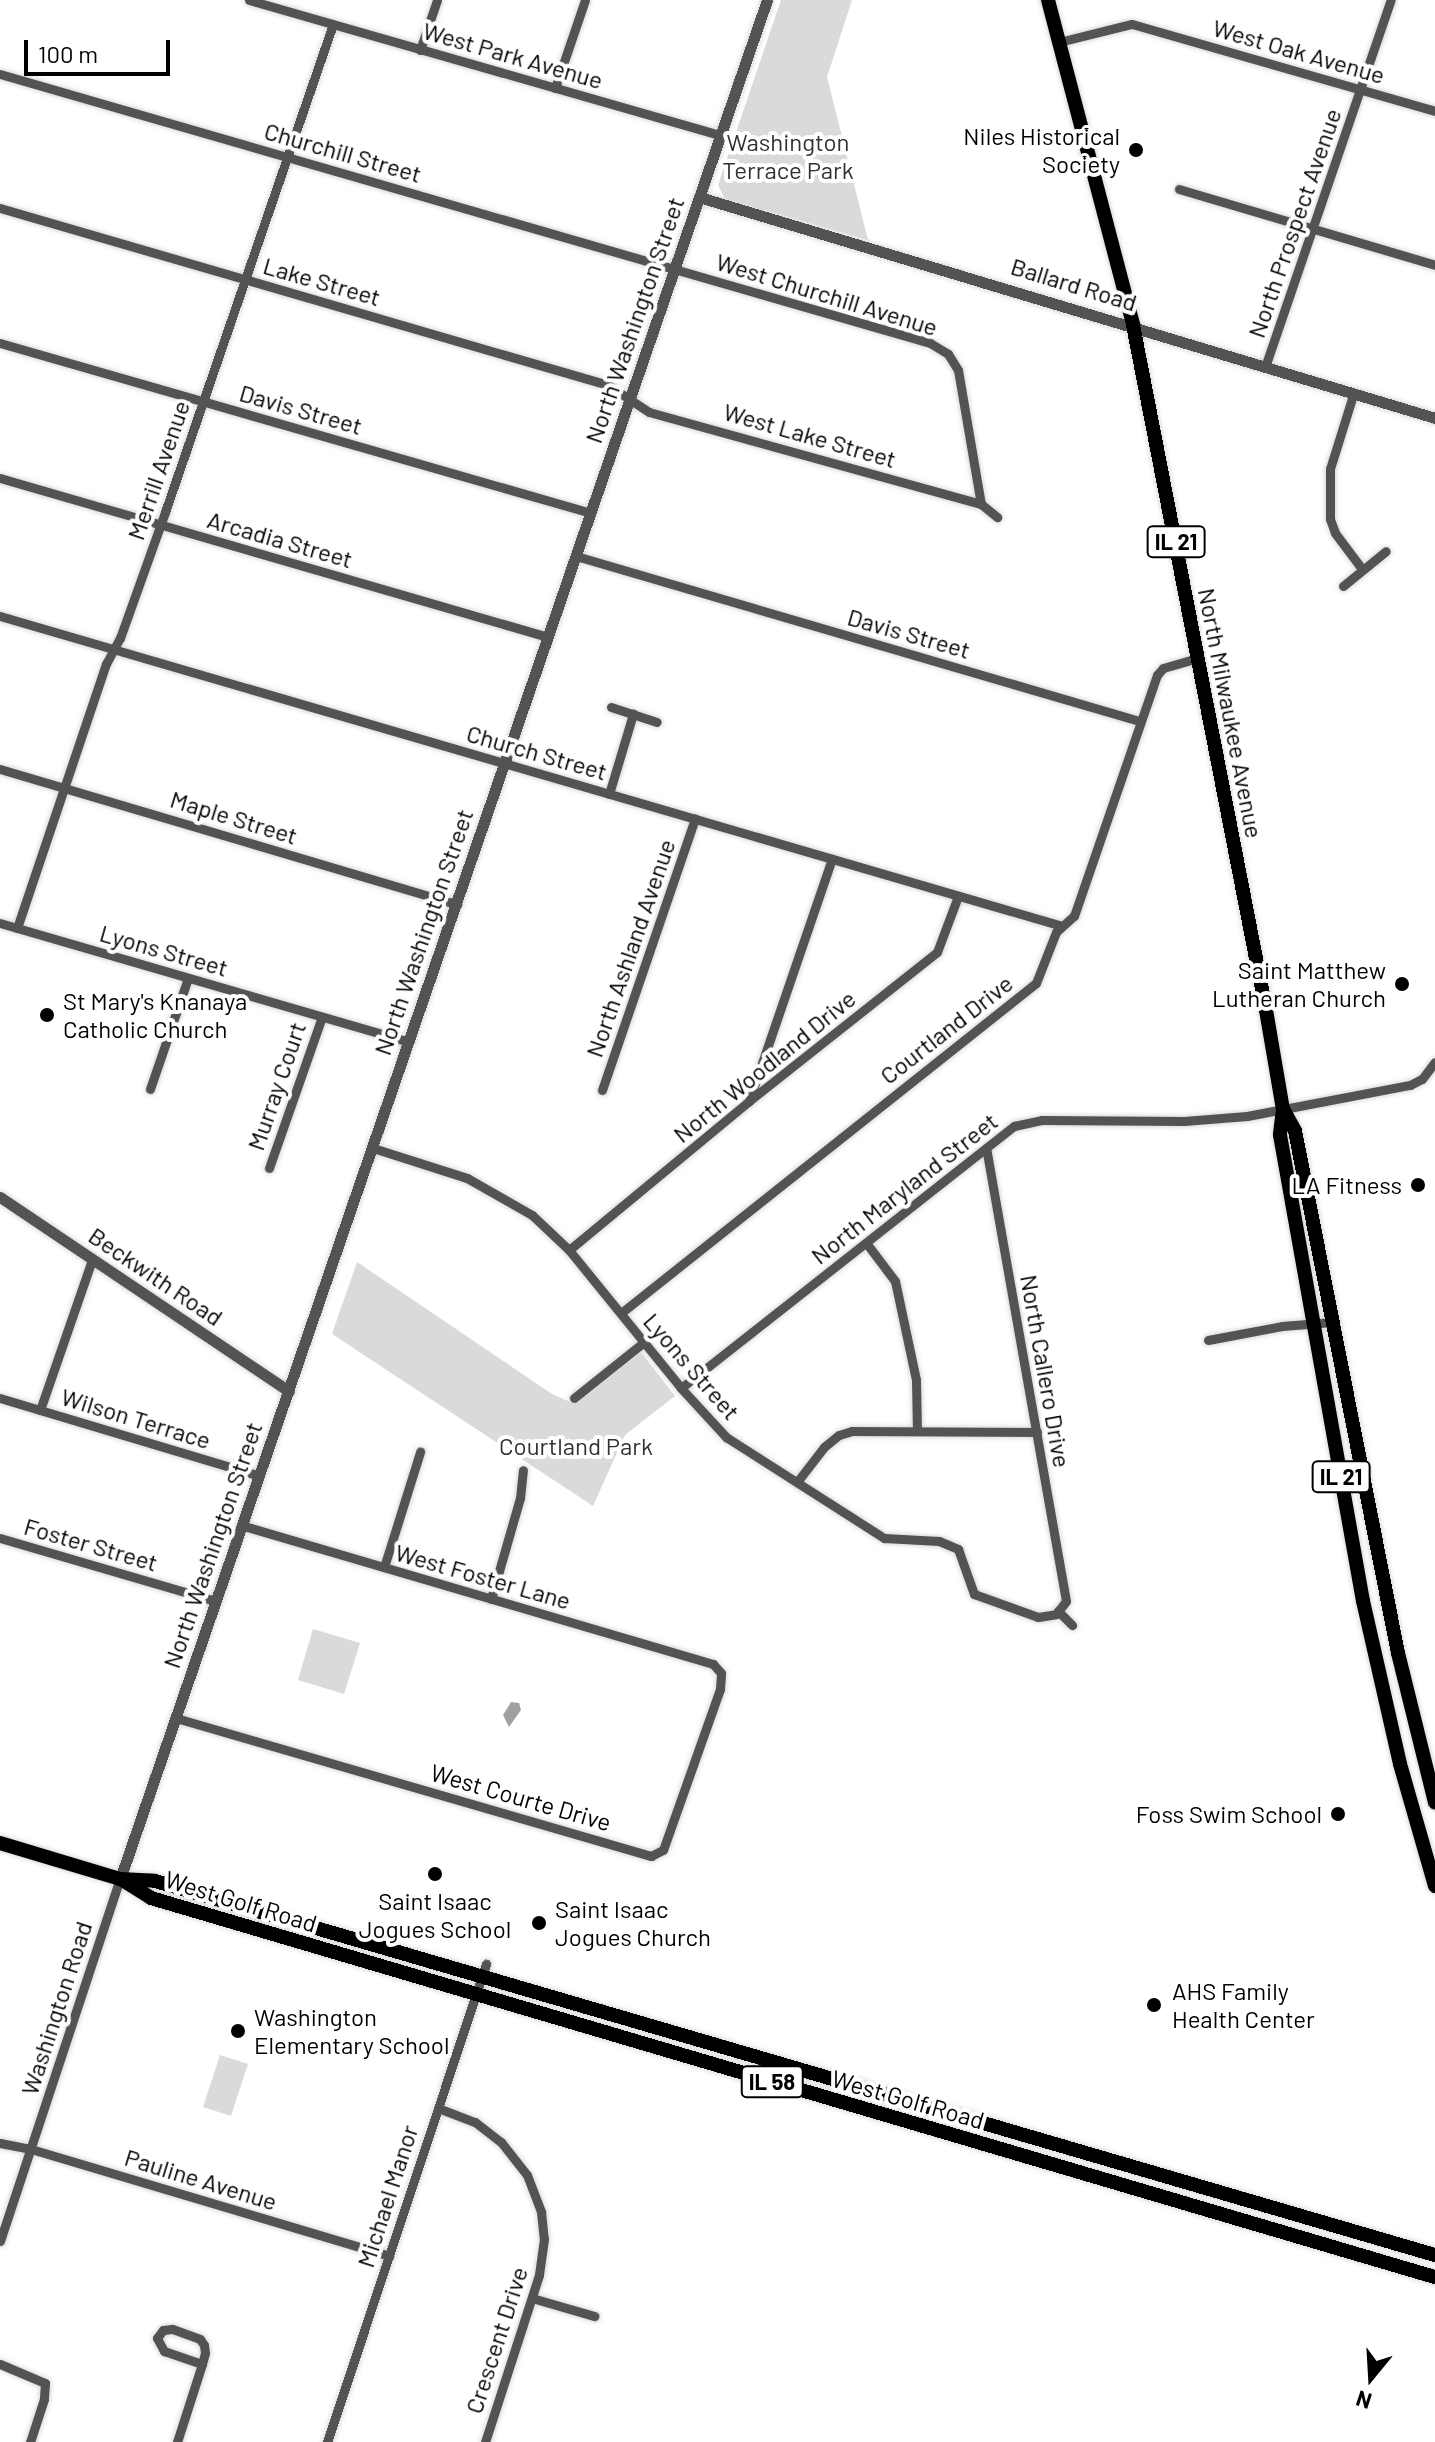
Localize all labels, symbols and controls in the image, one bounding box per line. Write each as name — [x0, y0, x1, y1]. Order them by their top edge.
street label: West Oak Avenue — [1210, 13, 1388, 89]
street label: West Park Avenue — [420, 16, 606, 94]
scale bar — [28, 24, 174, 74]
text: 100 m — [38, 39, 98, 68]
street label: North Prospect Avenue — [1241, 105, 1347, 341]
street label: Churchill Street — [261, 116, 425, 188]
place label: Niles Historical Society — [963, 122, 1120, 178]
park label: Washington Terrace Park — [722, 128, 854, 184]
marker: Niles Historical Society — [1127, 141, 1145, 159]
street label: North Washington Street — [578, 193, 690, 447]
street label: West Churchill Avenue — [713, 247, 941, 341]
street label: Lake Street — [260, 251, 384, 311]
street label: Ballard Road — [1008, 251, 1140, 317]
street label: Davis Street — [236, 378, 366, 440]
street label: Merrill Avenue — [121, 396, 195, 544]
street label: West Lake Street — [720, 397, 900, 473]
street label: Arcadia Street — [204, 505, 356, 573]
road number: IL 21 — [1146, 524, 1206, 560]
street label: North Milwaukee Avenue — [1193, 586, 1269, 840]
street label: Davis Street — [844, 602, 974, 664]
street label: Church Street — [463, 718, 611, 786]
street label: Maple Street — [167, 784, 301, 850]
street label: North Washington Street — [367, 805, 479, 1059]
street label: North Ashland Avenue — [579, 835, 681, 1061]
street label: Lyons Street — [97, 918, 231, 982]
place label: Saint Matthew Lutheran Church — [1212, 956, 1386, 1012]
street label: Courtland Drive — [874, 968, 1018, 1090]
marker: Saint Matthew Lutheran Church — [1393, 975, 1411, 993]
street label: North Woodland Drive — [667, 984, 861, 1148]
place label: St Mary's Knanaya Catholic Church — [63, 987, 247, 1043]
marker: St Mary's Knanaya Catholic Church — [38, 1006, 56, 1024]
street label: Murray Court — [241, 1018, 311, 1154]
street label: North Maryland Street — [805, 1106, 1003, 1270]
place label: LA Fitness — [1291, 1171, 1402, 1199]
marker: LA Fitness — [1409, 1176, 1427, 1194]
street label: Beckwith Road — [84, 1221, 228, 1331]
street label: North Callero Drive — [1015, 1272, 1077, 1470]
street label: Lyons Street — [638, 1307, 746, 1425]
street label: Wilson Terrace — [58, 1382, 214, 1454]
street label: North Washington Street — [156, 1418, 268, 1672]
park label: Courtland Park — [499, 1432, 653, 1460]
road number: IL 21 — [1311, 1459, 1371, 1495]
street label: Foster Street — [21, 1511, 161, 1577]
street label: West Foster Lane — [392, 1537, 574, 1615]
street label: West Courte Drive — [427, 1757, 615, 1837]
place label: Foss Swim School — [1136, 1800, 1322, 1828]
marker: Foss Swim School — [1329, 1805, 1347, 1823]
street label: West Golf Road — [162, 1864, 320, 1938]
marker: Saint Isaac Jogues School — [426, 1865, 444, 1883]
place label: Saint Isaac Jogues School — [359, 1887, 511, 1943]
place label: Saint Isaac Jogues Church — [555, 1895, 711, 1951]
marker: Saint Isaac Jogues Church — [530, 1914, 548, 1932]
street label: Washington Road — [14, 1918, 98, 2098]
place label: AHS Family Health Center — [1172, 1977, 1315, 2033]
marker: AHS Family Health Center — [1143, 1994, 1165, 2016]
place label: Washington Elementary School — [254, 2003, 449, 2059]
marker: Washington Elementary School — [229, 2022, 247, 2040]
street label: West Golf Road — [828, 2063, 988, 2135]
road number: IL 58 — [740, 2064, 804, 2100]
street label: Michael Manor — [350, 2121, 424, 2271]
street label: Pauline Avenue — [121, 2142, 281, 2216]
street label: Crescent Drive — [459, 2263, 533, 2417]
north arrow — [1331, 2338, 1411, 2418]
text: N — [1353, 2386, 1375, 2415]

